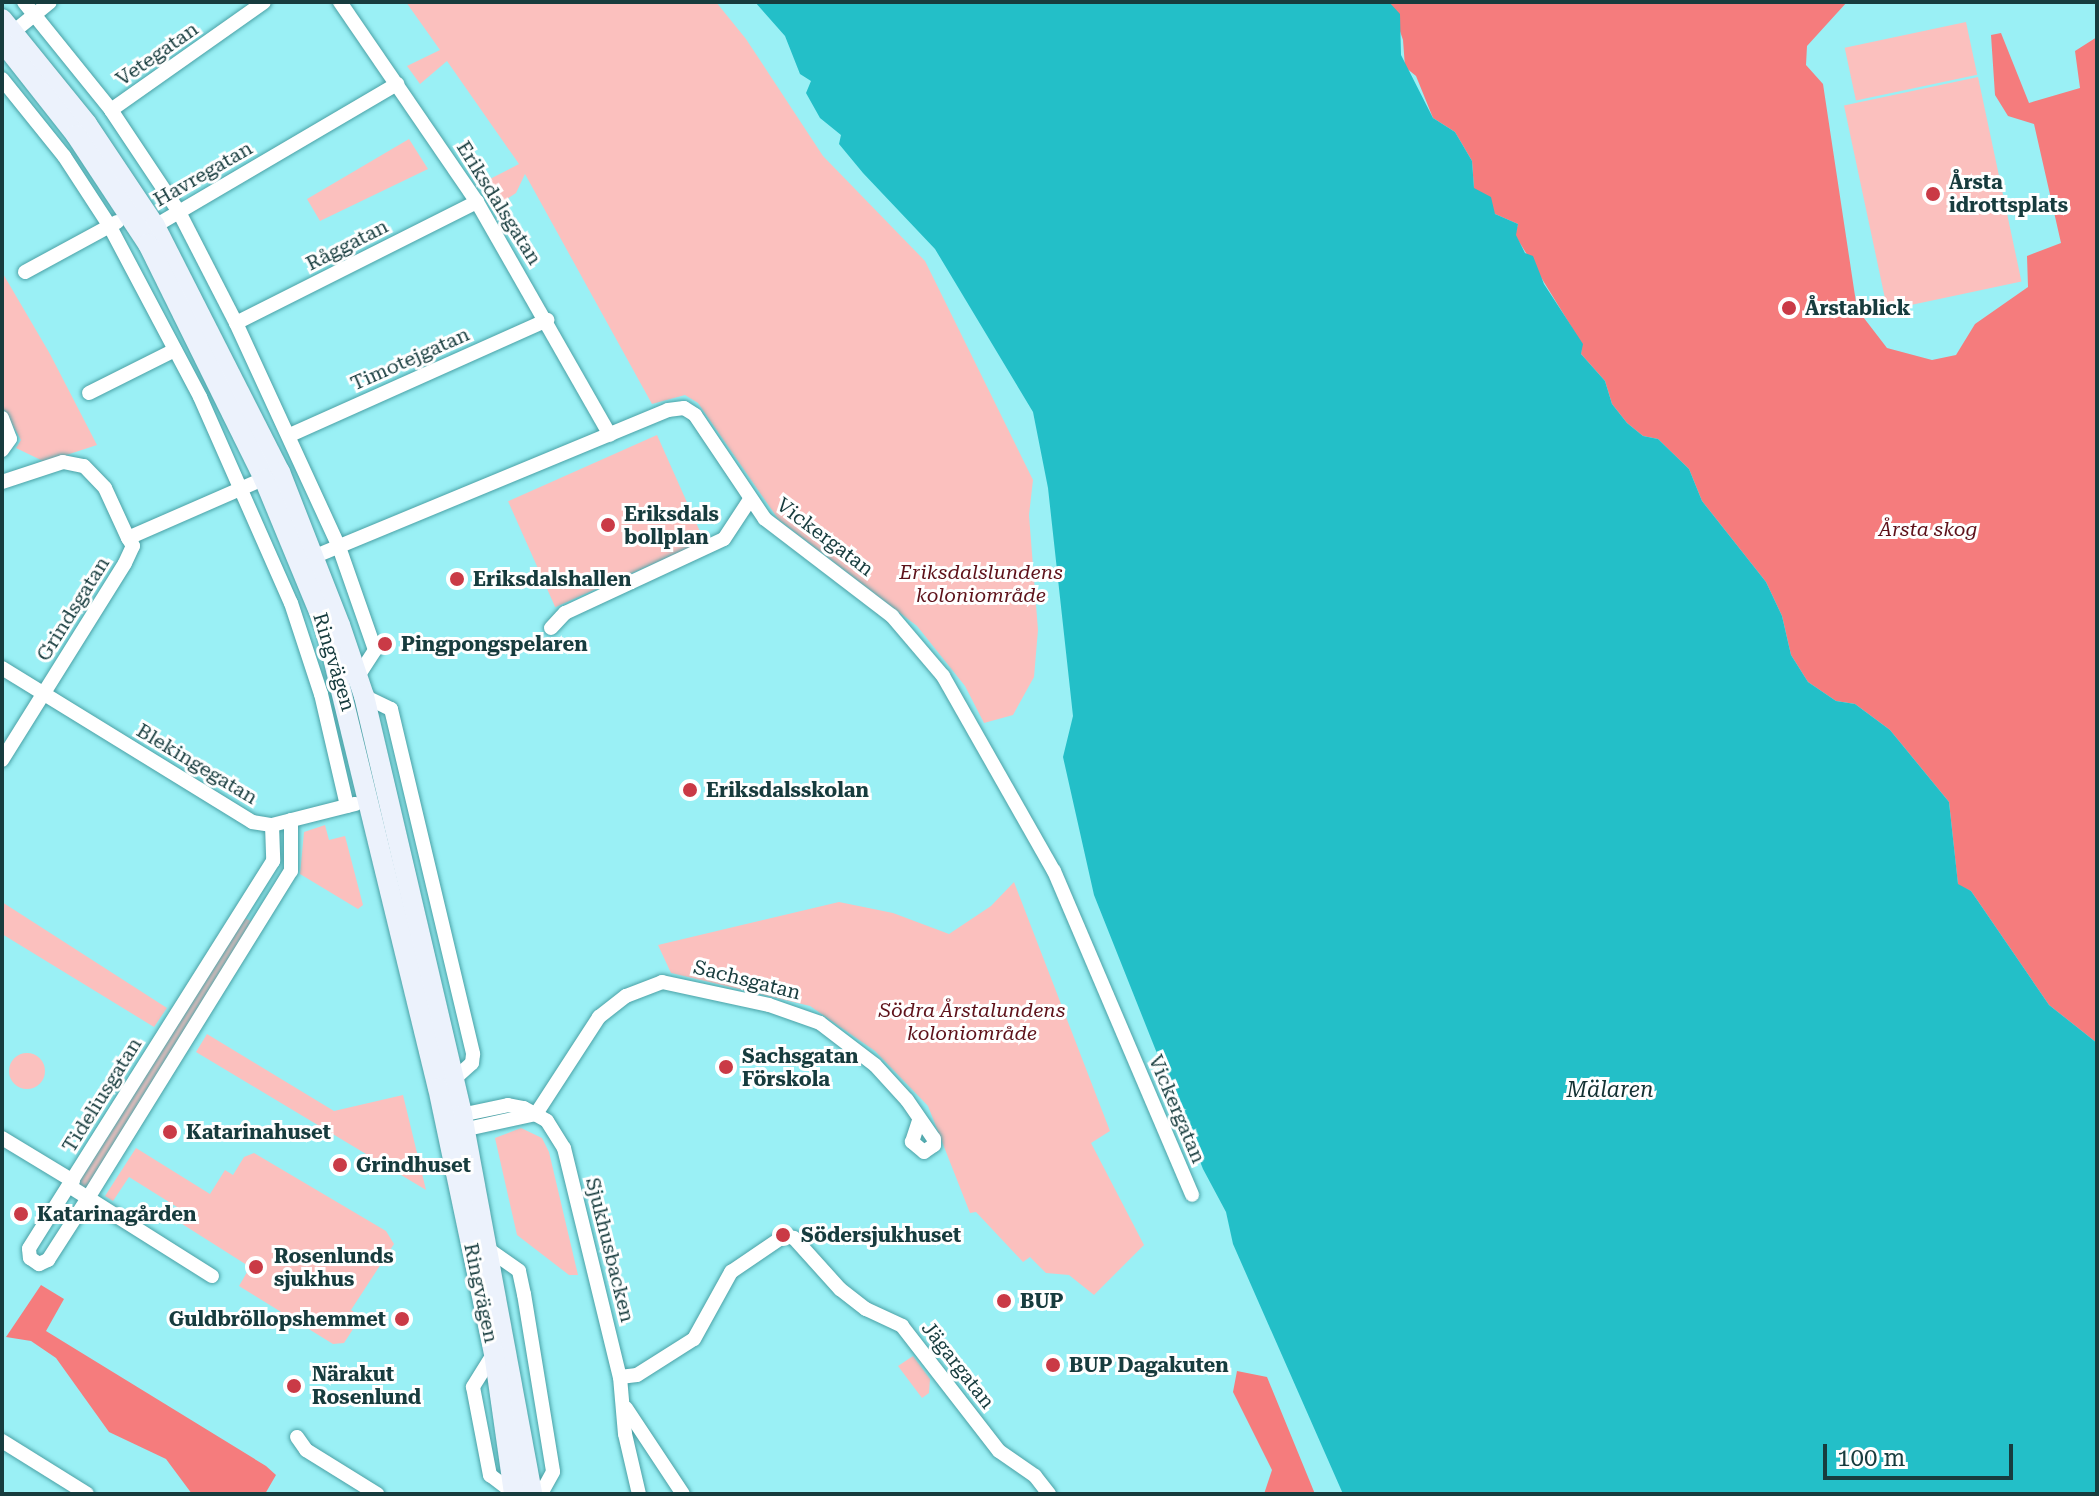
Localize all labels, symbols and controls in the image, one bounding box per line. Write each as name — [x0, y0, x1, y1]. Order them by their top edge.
street label: Vetegatan — [111, 17, 203, 91]
street label: Havregatan — [149, 136, 257, 212]
street label: Eriksdalsgatan — [451, 137, 547, 269]
place label: Årsta idrottsplats — [1949, 170, 2068, 217]
marker: Årsta idrottsplats — [1924, 185, 1942, 203]
street label: Råggatan — [302, 214, 392, 276]
place label: Årstablick — [1805, 296, 1911, 320]
marker: Årstablick — [1780, 299, 1798, 317]
street label: Timotejgatan — [347, 322, 473, 396]
street label: Vickergatan — [772, 493, 878, 581]
place label: Eriksdals bollplan — [624, 502, 719, 549]
marker: Eriksdals bollplan — [599, 516, 617, 534]
park label: Årsta skog — [1879, 517, 1977, 541]
street label: Grindsgatan — [31, 552, 115, 666]
park label: Eriksdalslundens koloniområde — [899, 561, 1063, 608]
place label: Eriksdalshallen — [473, 567, 631, 591]
marker: Eriksdalshallen — [448, 570, 466, 588]
street label: Ringvägen — [308, 610, 360, 714]
place label: Pingpongspelaren — [401, 632, 588, 656]
marker: Pingpongspelaren — [376, 635, 394, 653]
street label: Blekingegatan — [132, 718, 262, 810]
place label: Eriksdalsskolan — [706, 778, 869, 802]
marker: Eriksdalsskolan — [681, 781, 699, 799]
street label: Sachsgatan — [691, 955, 803, 1005]
park label: Södra Årstalundens koloniområde — [879, 998, 1065, 1045]
street label: Tideliusgatan — [57, 1033, 147, 1157]
place label: Sachsgatan Förskola — [742, 1044, 859, 1091]
street label: Vickergatan — [1143, 1051, 1211, 1167]
marker: Sachsgatan Förskola — [717, 1058, 735, 1076]
water label: Mälaren — [1566, 1077, 1654, 1103]
place label: Katarinahuset — [186, 1120, 331, 1144]
marker: Katarinahuset — [161, 1123, 179, 1141]
place label: Grindhuset — [356, 1153, 471, 1177]
marker: Grindhuset — [331, 1156, 349, 1174]
street label: Sjukhusbacken — [580, 1175, 640, 1325]
place label: Katarinagården — [37, 1202, 196, 1226]
marker: Katarinagården — [12, 1205, 30, 1223]
place label: Södersjukhuset — [801, 1223, 961, 1247]
marker: Södersjukhuset — [772, 1224, 794, 1246]
street label: Ringvägen — [459, 1241, 503, 1345]
place label: Rosenlunds sjukhus — [274, 1244, 393, 1291]
marker: Rosenlunds sjukhus — [245, 1256, 267, 1278]
place label: BUP — [1020, 1289, 1063, 1313]
marker: BUP — [995, 1292, 1013, 1310]
place label: Guldbröllopshemmet — [169, 1307, 386, 1331]
marker: Guldbröllopshemmet — [393, 1310, 411, 1328]
street label: Jägargatan — [916, 1317, 1000, 1413]
place label: BUP Dagakuten — [1069, 1353, 1229, 1377]
marker: BUP Dagakuten — [1044, 1356, 1062, 1374]
place label: Närakut Rosenlund — [312, 1362, 421, 1409]
marker: Närakut Rosenlund — [283, 1375, 305, 1397]
scale bar — [1827, 1428, 2017, 1478]
text: 100 m — [1837, 1444, 1905, 1472]

